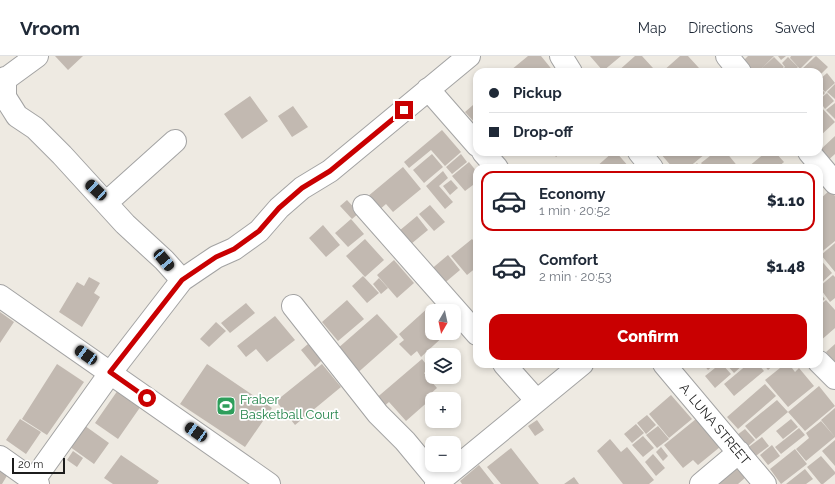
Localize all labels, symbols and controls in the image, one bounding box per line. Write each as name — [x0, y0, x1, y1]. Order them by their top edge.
text: Vroom — [20, 17, 80, 39]
text: Map — [638, 20, 666, 36]
text: Directions — [688, 20, 753, 36]
text: Saved — [775, 20, 815, 36]
text: Pickup — [513, 84, 562, 102]
route end — [395, 101, 413, 119]
text: Drop-off — [513, 123, 573, 141]
car — [83, 177, 109, 203]
icon: car — [491, 183, 527, 219]
text: Economy — [539, 185, 606, 203]
text: $1.10 — [767, 192, 805, 210]
text: 1 min · 20:52 — [539, 203, 610, 218]
car — [152, 247, 176, 273]
icon: car — [491, 249, 527, 285]
text: Comfort — [539, 251, 598, 269]
text: $1.48 — [766, 258, 805, 276]
text: 2 min · 20:53 — [539, 269, 612, 284]
north arrow — [425, 304, 461, 340]
map controls — [425, 304, 461, 472]
button: Confirm — [489, 314, 807, 360]
car — [73, 343, 99, 367]
button: layers — [425, 348, 461, 384]
street label: A. LUNA STREET — [677, 380, 753, 468]
route start — [138, 389, 156, 407]
place label: Fraber Basketball Court — [240, 392, 340, 422]
button: + — [425, 392, 461, 428]
sports icon: Fraber Basketball Court — [215, 395, 237, 417]
car — [183, 420, 209, 444]
button: − — [425, 436, 461, 472]
scale bar — [12, 456, 65, 475]
text: 20 m — [18, 458, 43, 471]

